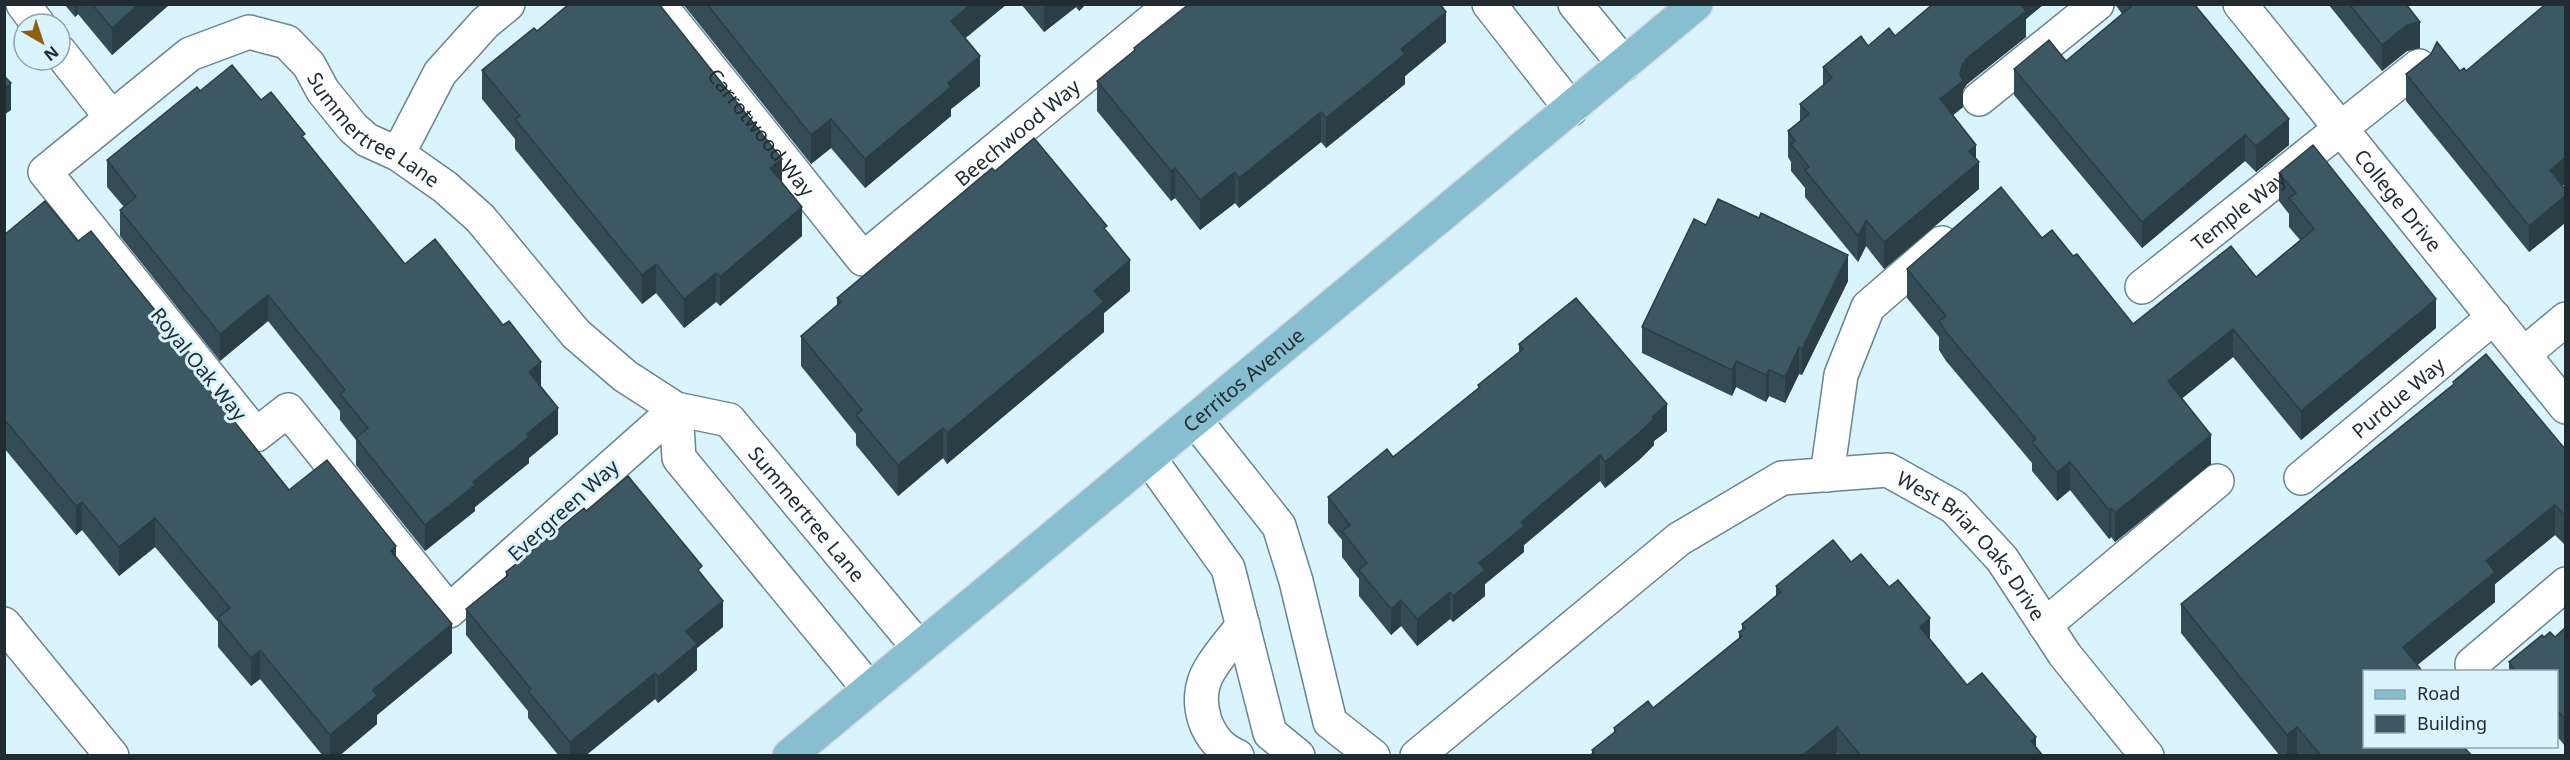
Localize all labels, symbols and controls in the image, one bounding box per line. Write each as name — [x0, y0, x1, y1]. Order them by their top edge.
north arrow — [12, 12, 72, 72]
text: N — [39, 41, 63, 66]
street label: Carrotwood Way — [702, 63, 821, 202]
street label: Summertree Lane — [302, 67, 445, 193]
street label: Beechwood Way — [949, 72, 1086, 192]
street label: College Drive — [2349, 143, 2448, 257]
street label: Temple Way — [2185, 164, 2291, 256]
street label: Royal Oak Way — [145, 302, 253, 427]
street label: Cerritos Avenue — [1177, 321, 1310, 438]
street label: Purdue Way — [2346, 350, 2450, 444]
street label: Summertree Lane — [743, 440, 871, 587]
street label: Evergreen Way — [502, 452, 625, 567]
street label: West Briar Oaks Drive — [1892, 464, 2052, 625]
legend — [2363, 670, 2558, 748]
text: Road — [2417, 681, 2460, 705]
text: Building — [2417, 711, 2487, 735]

